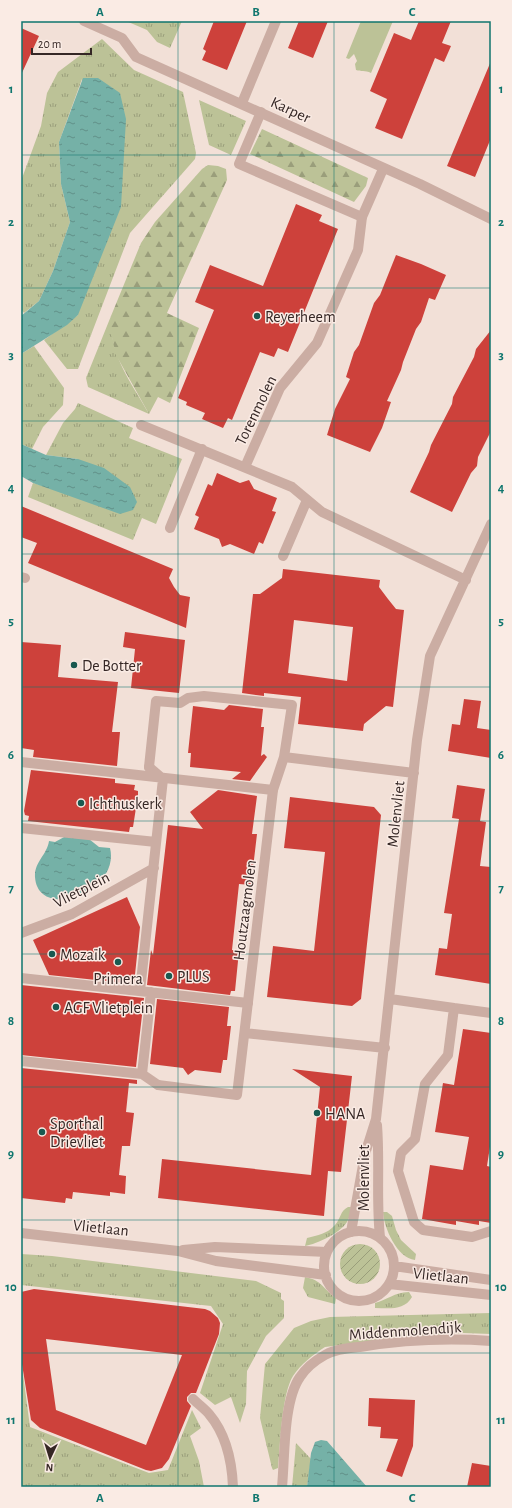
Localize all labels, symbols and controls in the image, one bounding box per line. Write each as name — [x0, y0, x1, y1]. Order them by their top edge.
text: A — [96, 6, 104, 19]
text: B — [252, 6, 260, 19]
text: C — [409, 6, 416, 19]
scale bar — [32, 30, 91, 56]
text: 20 m — [38, 38, 61, 50]
text: 1 — [9, 83, 13, 96]
text: 1 — [499, 83, 503, 96]
street label: Karper — [268, 94, 314, 126]
text: 2 — [8, 216, 14, 229]
text: 2 — [498, 216, 504, 229]
place label: Reyerheem — [265, 309, 336, 326]
marker: Reyerheem — [252, 311, 262, 321]
text: 3 — [8, 349, 14, 362]
text: 3 — [498, 349, 504, 362]
street label: Torenmolen — [232, 373, 280, 448]
text: 4 — [8, 482, 15, 495]
text: 4 — [498, 482, 505, 495]
text: 5 — [8, 615, 14, 628]
text: 5 — [498, 615, 504, 628]
place label: De Botter — [82, 658, 142, 674]
marker: De Botter — [69, 660, 79, 670]
text: 6 — [8, 749, 14, 762]
text: 6 — [498, 749, 504, 762]
street label: Molenvliet — [385, 780, 407, 848]
place label: Ichthuskerk — [89, 796, 163, 812]
marker: Ichthuskerk — [76, 798, 86, 808]
street label: Houtzaagmolen — [231, 859, 259, 961]
street label: Vlietplein — [51, 869, 112, 911]
text: 7 — [8, 882, 14, 895]
text: 7 — [498, 882, 504, 895]
place label: Mozaïk — [60, 947, 106, 963]
marker: Mozaïk — [47, 949, 57, 959]
marker: Primera — [113, 957, 123, 967]
place label: PLUS — [177, 969, 210, 985]
place label: Primera — [93, 971, 143, 987]
marker: PLUS — [164, 971, 174, 981]
place label: AGF Vlietplein — [64, 1000, 153, 1016]
marker: AGF Vlietplein — [51, 1002, 61, 1012]
text: 8 — [8, 1015, 14, 1028]
text: 8 — [498, 1015, 504, 1028]
place label: HANA — [325, 1106, 365, 1122]
marker: HANA — [312, 1108, 322, 1118]
place label: Sporthal Drievliet — [50, 1116, 104, 1150]
marker: Sporthal Drievliet — [37, 1127, 47, 1137]
street label: Molenvliet — [356, 1145, 372, 1211]
text: 9 — [8, 1148, 14, 1161]
text: 9 — [498, 1148, 504, 1161]
street label: Vlietlaan — [72, 1217, 130, 1239]
street label: Vlietlaan — [412, 1265, 470, 1287]
text: 10 — [5, 1281, 17, 1294]
text: 10 — [495, 1281, 507, 1294]
street label: Middenmolendijk — [348, 1319, 463, 1344]
text: 11 — [6, 1414, 16, 1427]
text: 11 — [496, 1414, 506, 1427]
north arrow — [30, 1438, 70, 1478]
text: N — [45, 1462, 54, 1473]
text: A — [96, 1492, 104, 1505]
text: B — [252, 1492, 260, 1505]
text: C — [409, 1492, 416, 1505]

